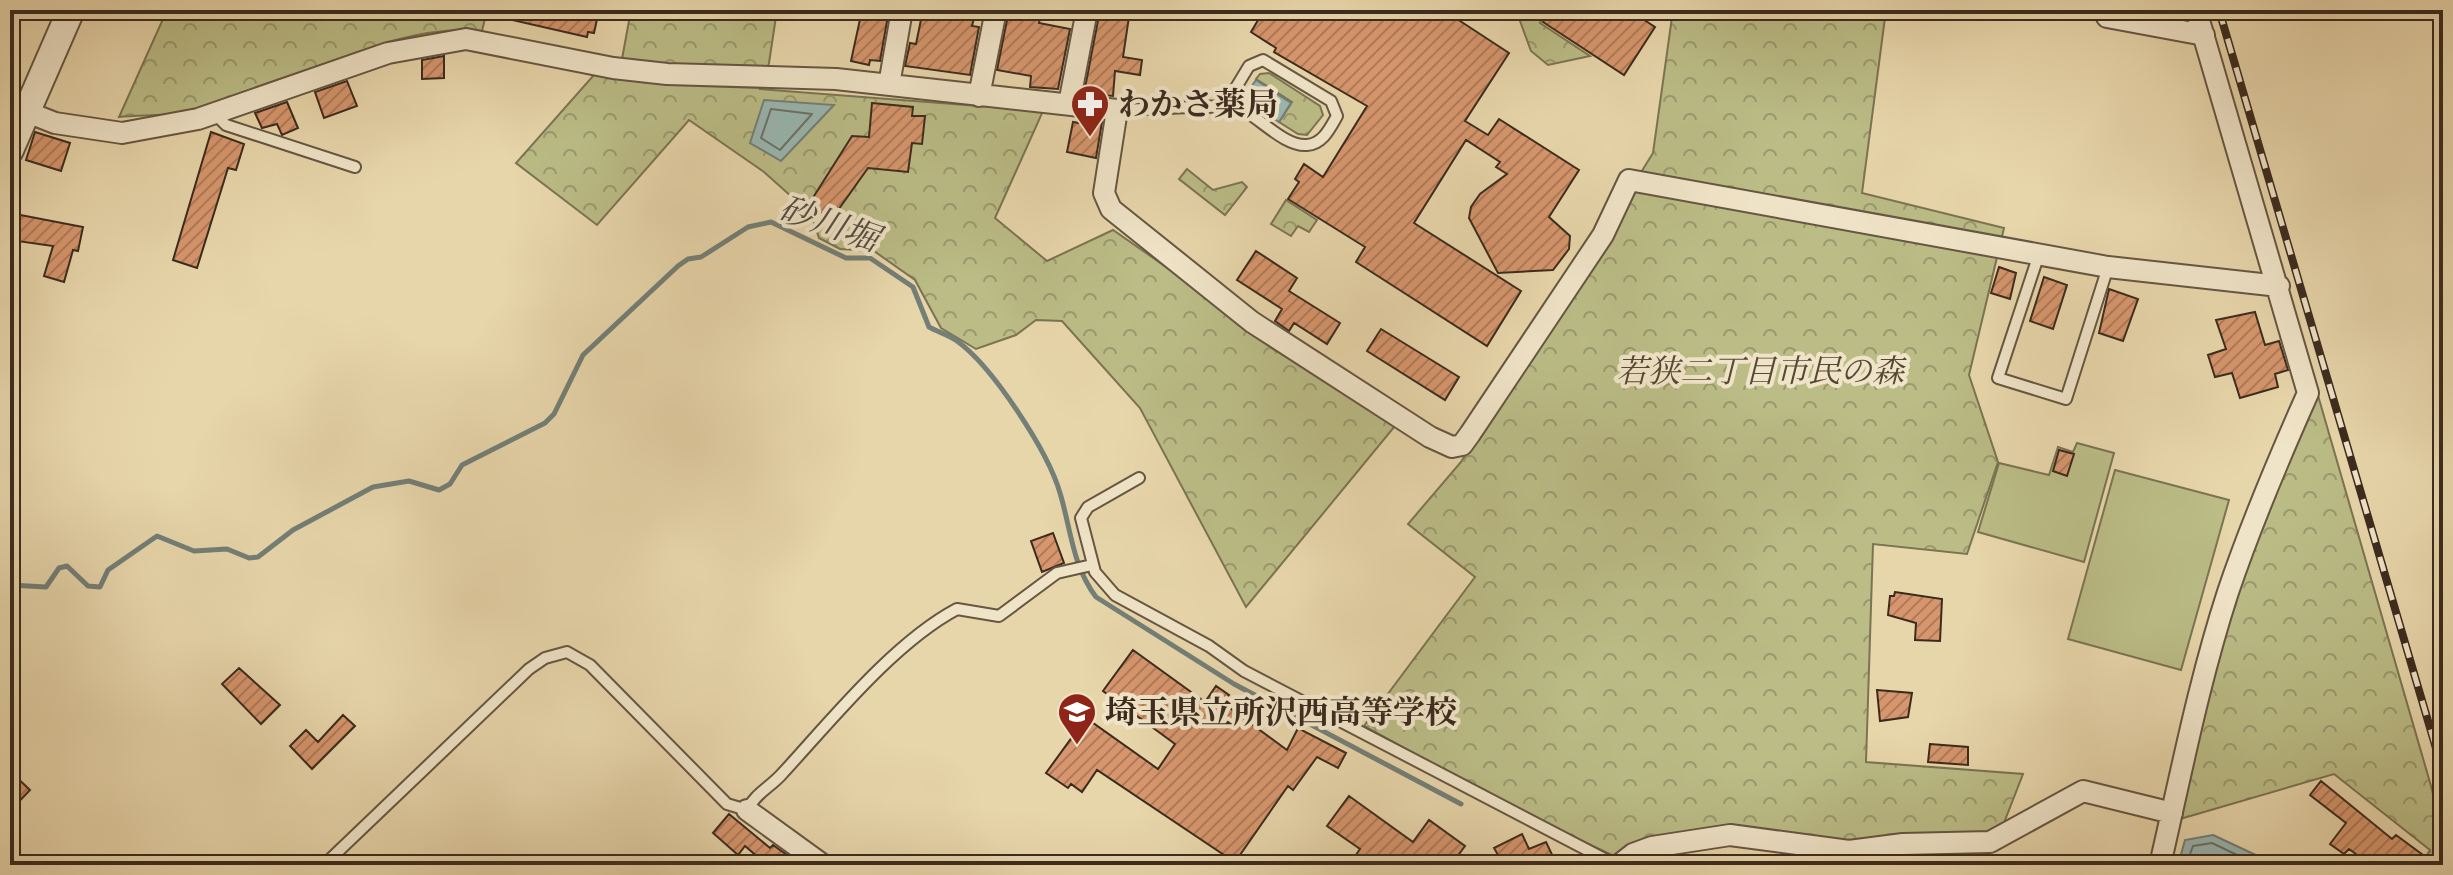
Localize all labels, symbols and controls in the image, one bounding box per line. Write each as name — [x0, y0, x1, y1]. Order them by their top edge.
pharmacy icon: わかさ薬局 — [1069, 83, 1111, 138]
place label: わかさ薬局 — [1118, 85, 1278, 129]
water label: 砂川堀 — [772, 187, 888, 267]
park label: 若狭二丁目市民の森 — [1616, 352, 1907, 396]
school or university icon: 埼玉県立所沢西高等学校 — [1056, 691, 1098, 746]
place label: 埼玉県立所沢西高等学校 — [1105, 693, 1457, 737]

